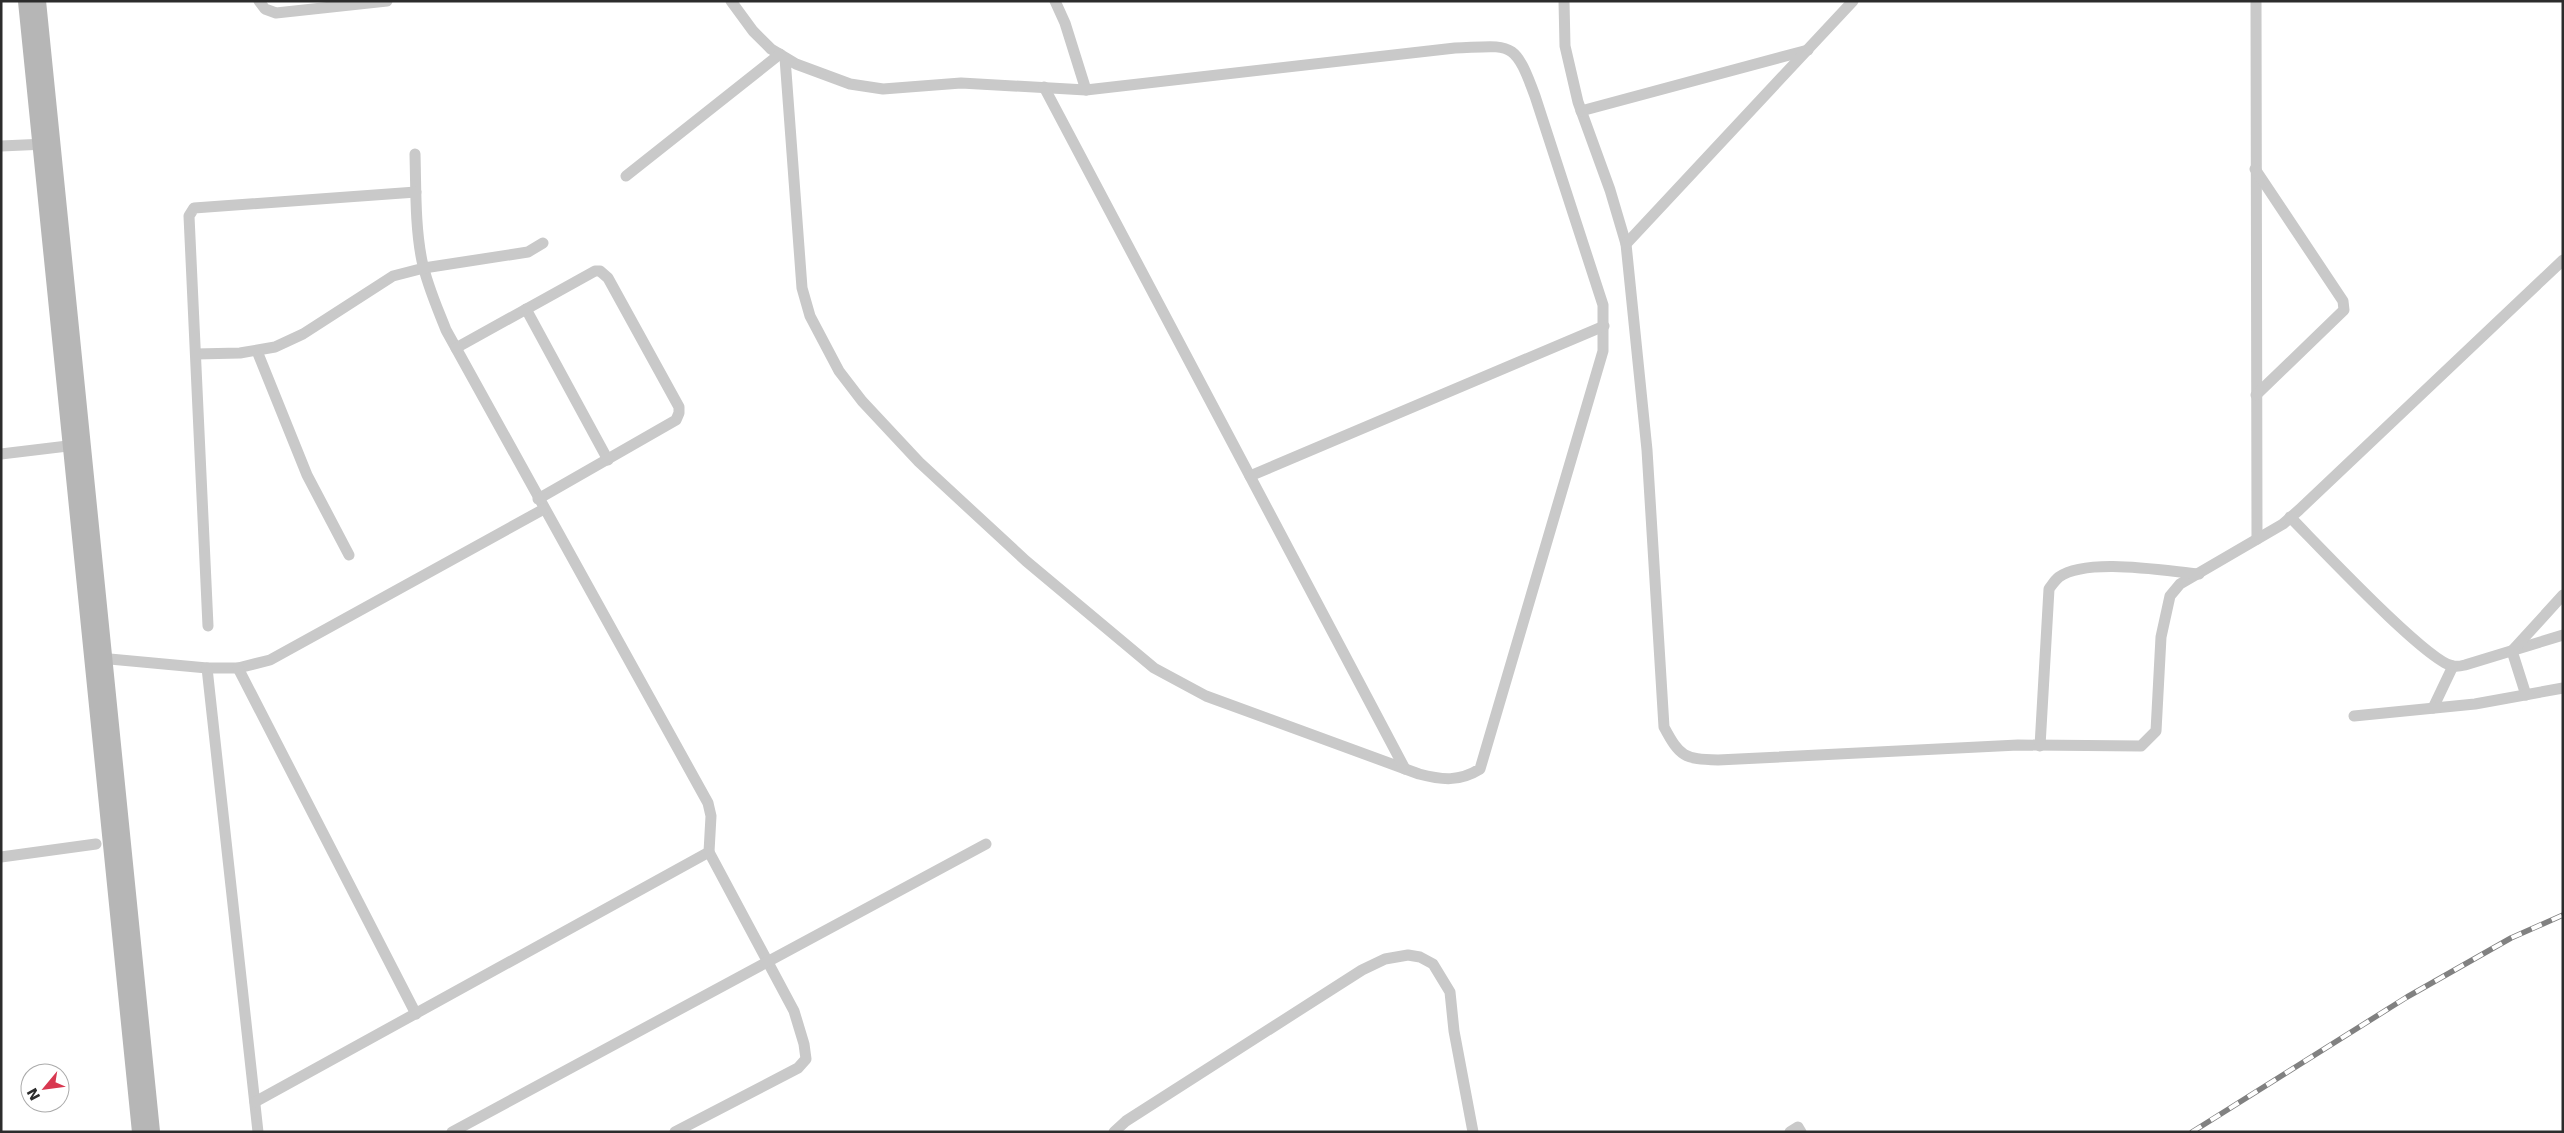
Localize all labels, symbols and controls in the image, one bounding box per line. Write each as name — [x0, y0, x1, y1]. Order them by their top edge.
north arrow — [20, 1063, 70, 1113]
text: N — [24, 1085, 43, 1103]

